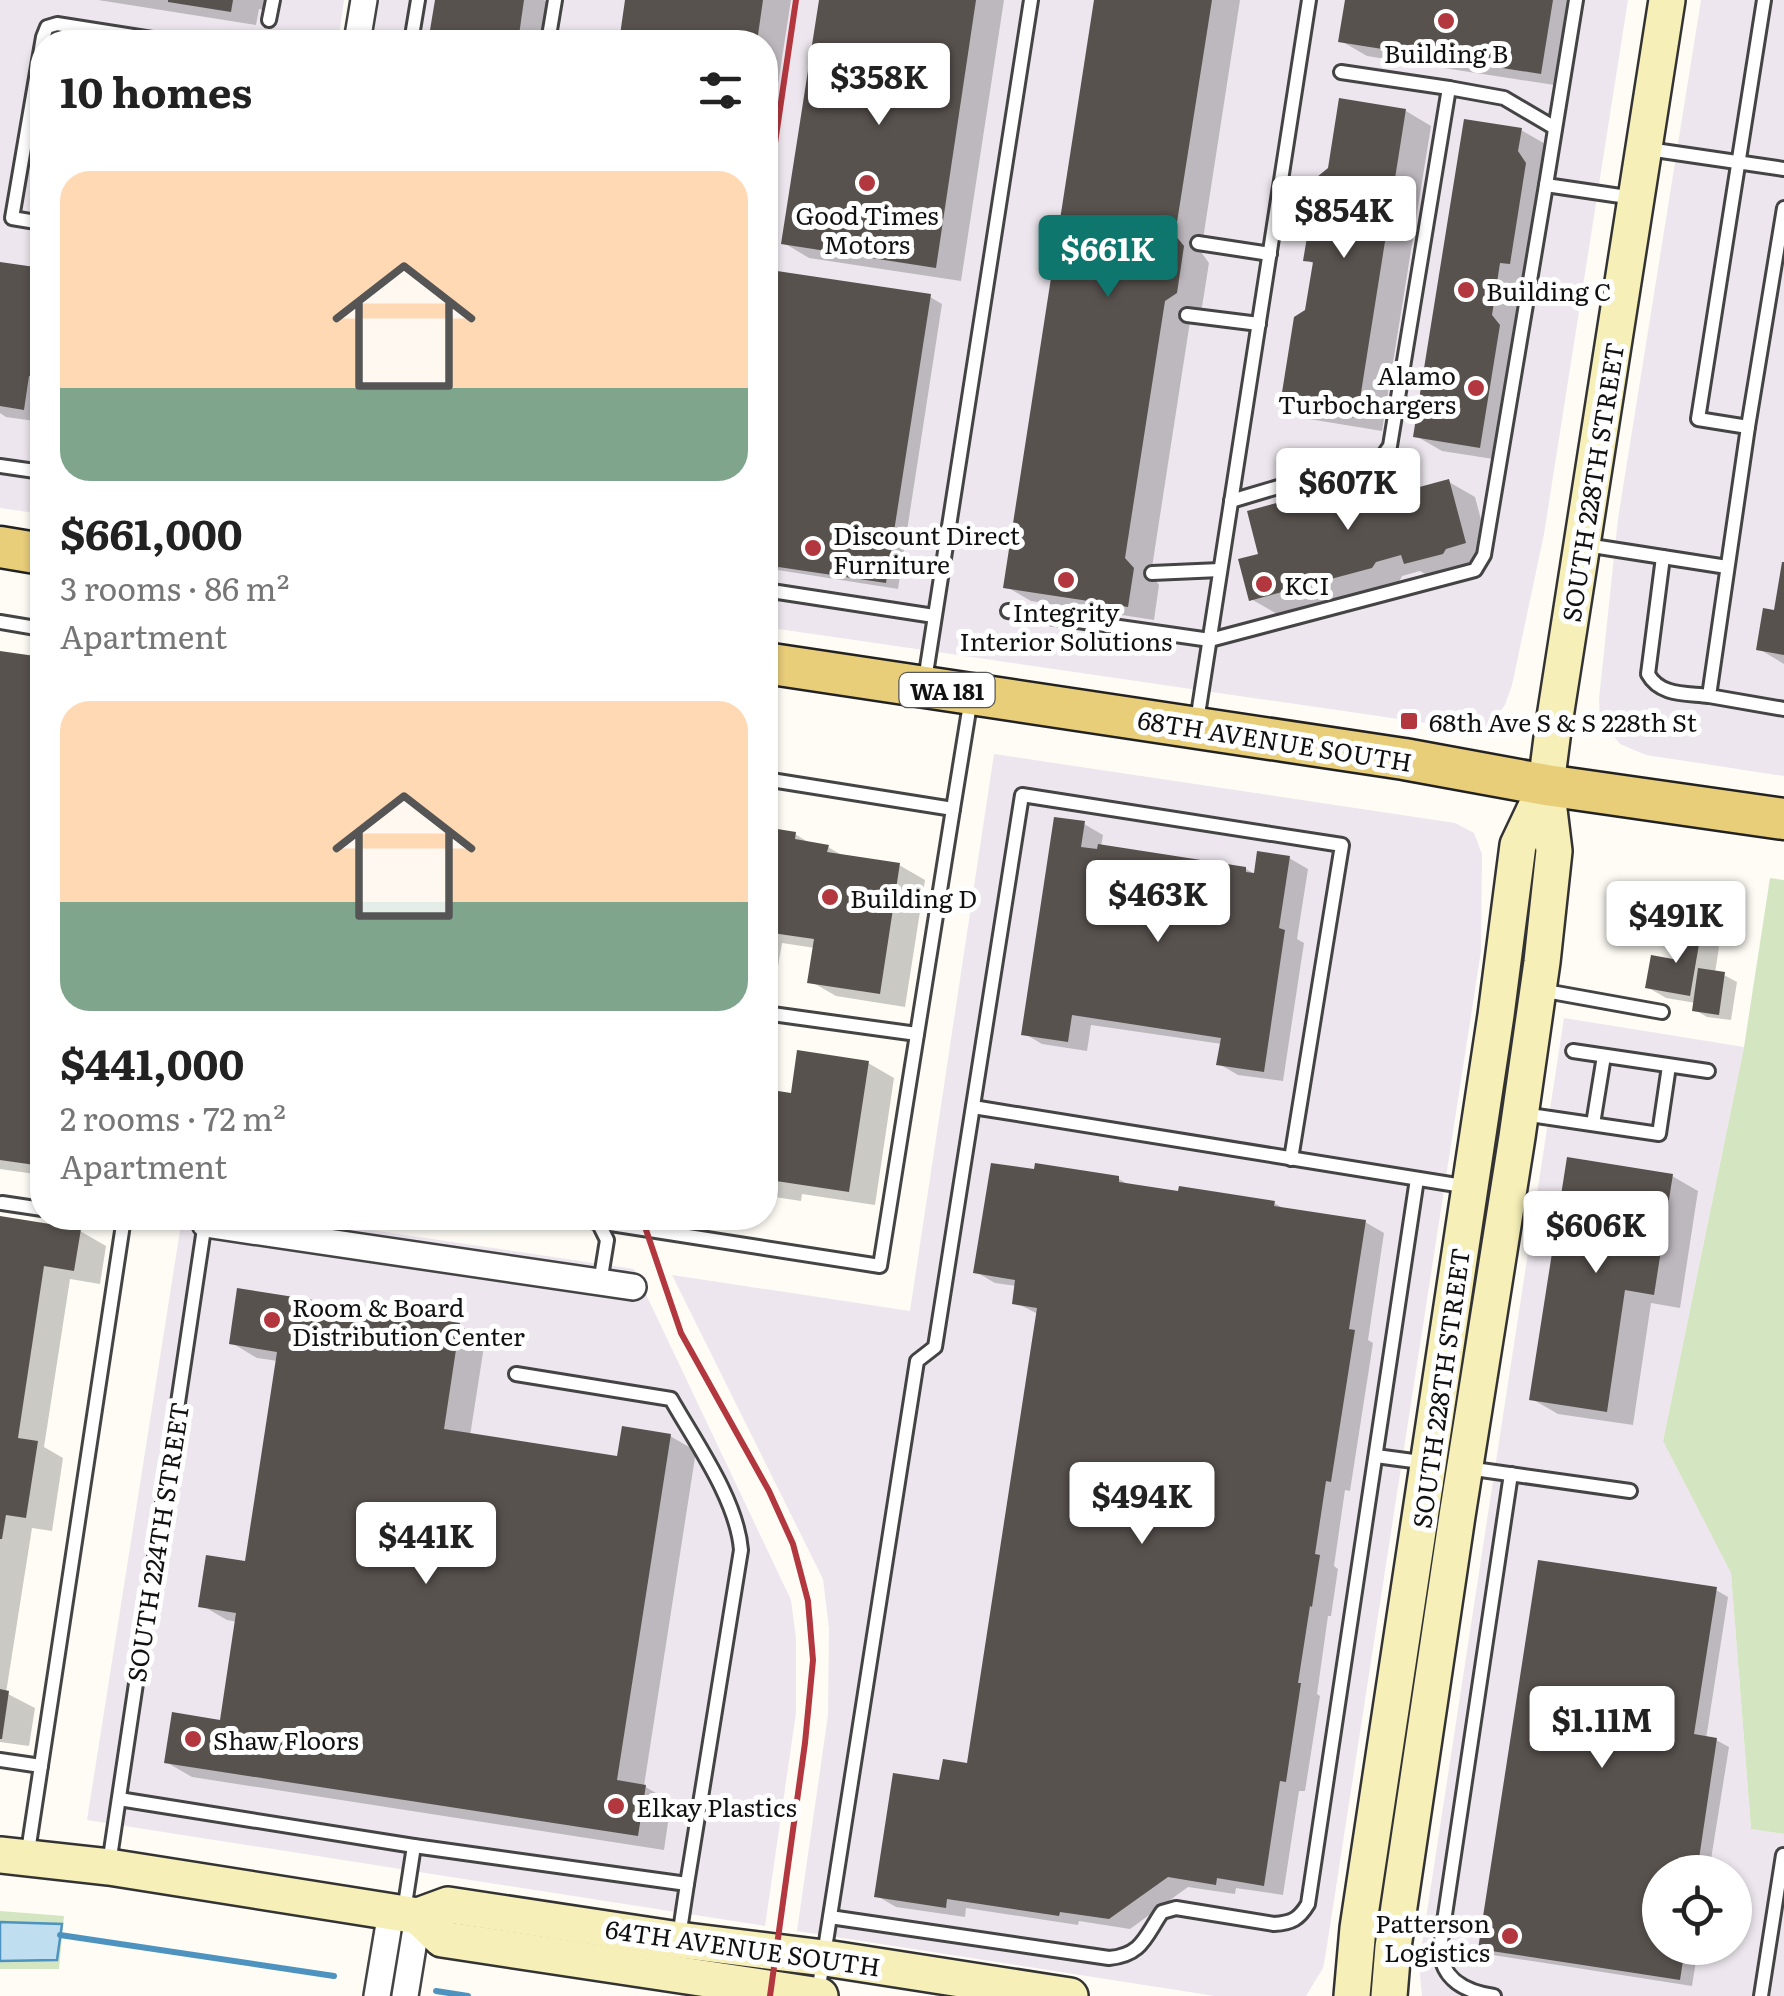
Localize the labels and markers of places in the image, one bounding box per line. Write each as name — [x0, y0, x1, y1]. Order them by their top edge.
marker: Building B — [1435, 10, 1457, 32]
place label: Building B — [1384, 34, 1508, 71]
pin: $358K — [809, 43, 949, 128]
marker: Good Times Motors — [856, 172, 878, 194]
pin: $854K — [1274, 176, 1414, 261]
place label: Good Times Motors — [796, 196, 938, 262]
pin: $661K — [1038, 215, 1178, 300]
place label: Building C — [1486, 272, 1611, 309]
marker: Building C — [1455, 279, 1477, 301]
place label: Alamo Turbochargers — [1278, 356, 1456, 422]
marker: Alamo Turbochargers — [1465, 377, 1487, 399]
pin: $607K — [1278, 448, 1418, 533]
place label: Discount Direct Furniture — [833, 516, 1020, 582]
marker: Discount Direct Furniture — [802, 537, 824, 559]
place label: KCI — [1284, 566, 1330, 603]
marker: Integrity Interior Solutions — [1055, 569, 1077, 591]
marker: KCI — [1253, 573, 1275, 595]
place label: Integrity Interior Solutions — [960, 593, 1172, 659]
place label: 68th Ave S & S 228th St — [1429, 703, 1697, 740]
marker: 68th Ave S & S 228th St — [1398, 710, 1420, 732]
pin: $463K — [1088, 860, 1228, 945]
place label: Building D — [850, 879, 977, 916]
pin: $491K — [1606, 881, 1746, 966]
marker: Building D — [819, 886, 841, 908]
pin: $606K — [1526, 1191, 1666, 1276]
place label: Room & Board Distribution Center — [292, 1288, 525, 1354]
marker: Room & Board Distribution Center — [261, 1309, 283, 1331]
pin: $494K — [1072, 1462, 1212, 1547]
pin: $441K — [356, 1502, 496, 1587]
pin: $1.11M — [1521, 1686, 1683, 1771]
place label: Shaw Floors — [213, 1721, 359, 1758]
marker: Shaw Floors — [182, 1728, 204, 1750]
place label: Elkay Plastics — [636, 1788, 797, 1825]
marker: Elkay Plastics — [605, 1795, 627, 1817]
place label: Patterson Logistics — [1375, 1904, 1490, 1970]
marker: Patterson Logistics — [1499, 1925, 1521, 1947]

